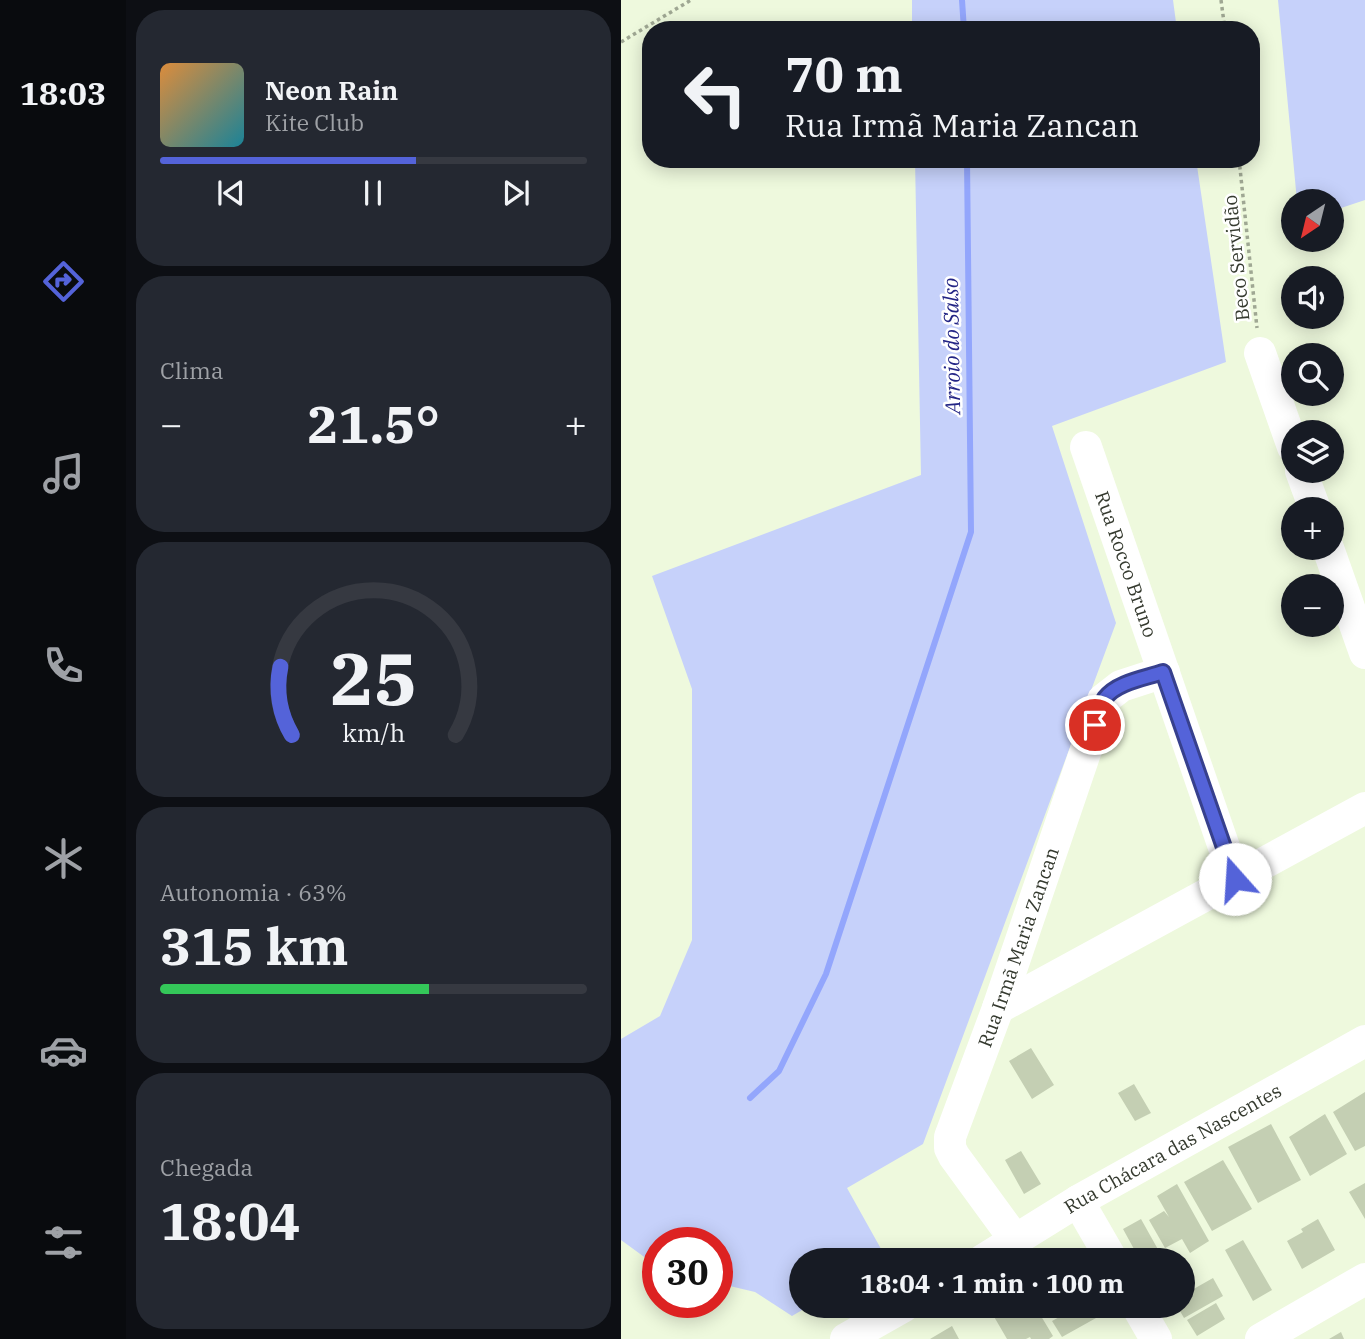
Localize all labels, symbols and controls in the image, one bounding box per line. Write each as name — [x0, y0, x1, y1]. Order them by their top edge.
text: 70 m — [785, 42, 903, 105]
icon: left — [670, 49, 761, 140]
text: 18:03 — [20, 72, 106, 114]
text: Neon Rain — [265, 73, 398, 107]
text: Rua Irmã Maria Zancan — [785, 104, 1139, 146]
text: Kite Club — [265, 107, 364, 137]
icon: previous — [212, 174, 250, 212]
icon: pause — [354, 174, 392, 212]
icon: next — [497, 174, 535, 212]
north arrow — [1281, 189, 1344, 252]
map controls — [1281, 189, 1344, 637]
street label: Beco Servidão — [1217, 194, 1255, 322]
icon: directions — [39, 257, 88, 306]
button: sound — [1281, 266, 1344, 329]
water label: Arroio do Salso — [936, 278, 966, 416]
button: search — [1281, 343, 1344, 406]
text: Clima — [160, 355, 224, 385]
text: 21.5° — [307, 390, 440, 457]
text: − — [160, 399, 183, 448]
text: + — [564, 399, 587, 448]
button: layers — [1281, 420, 1344, 483]
icon: music — [39, 449, 88, 498]
street label: Rua Rocco Bruno — [1090, 488, 1163, 641]
button: + — [1281, 497, 1344, 560]
button: − — [1281, 574, 1344, 637]
text: 25 — [330, 631, 417, 726]
icon: phone — [39, 641, 88, 690]
pin — [1065, 695, 1125, 755]
icon: arrive — [1076, 706, 1114, 744]
text: km/h — [342, 716, 405, 749]
icon: climate — [39, 834, 88, 883]
position arrow — [1198, 842, 1272, 916]
street label: Rua Irmã Maria Zancan — [972, 844, 1064, 1051]
text: Autonomia · 63% — [160, 877, 347, 907]
text: 315 km — [160, 912, 349, 979]
icon: car — [39, 1026, 88, 1075]
street label: Rua Chácara das Nascentes — [1059, 1078, 1285, 1219]
text: Chegada — [160, 1152, 253, 1182]
text: 18:04 — [160, 1187, 301, 1254]
icon: filters — [39, 1218, 88, 1267]
speed limit sign: 30 — [642, 1227, 733, 1318]
text: 18:04 · 1 min · 100 m — [860, 1266, 1124, 1300]

